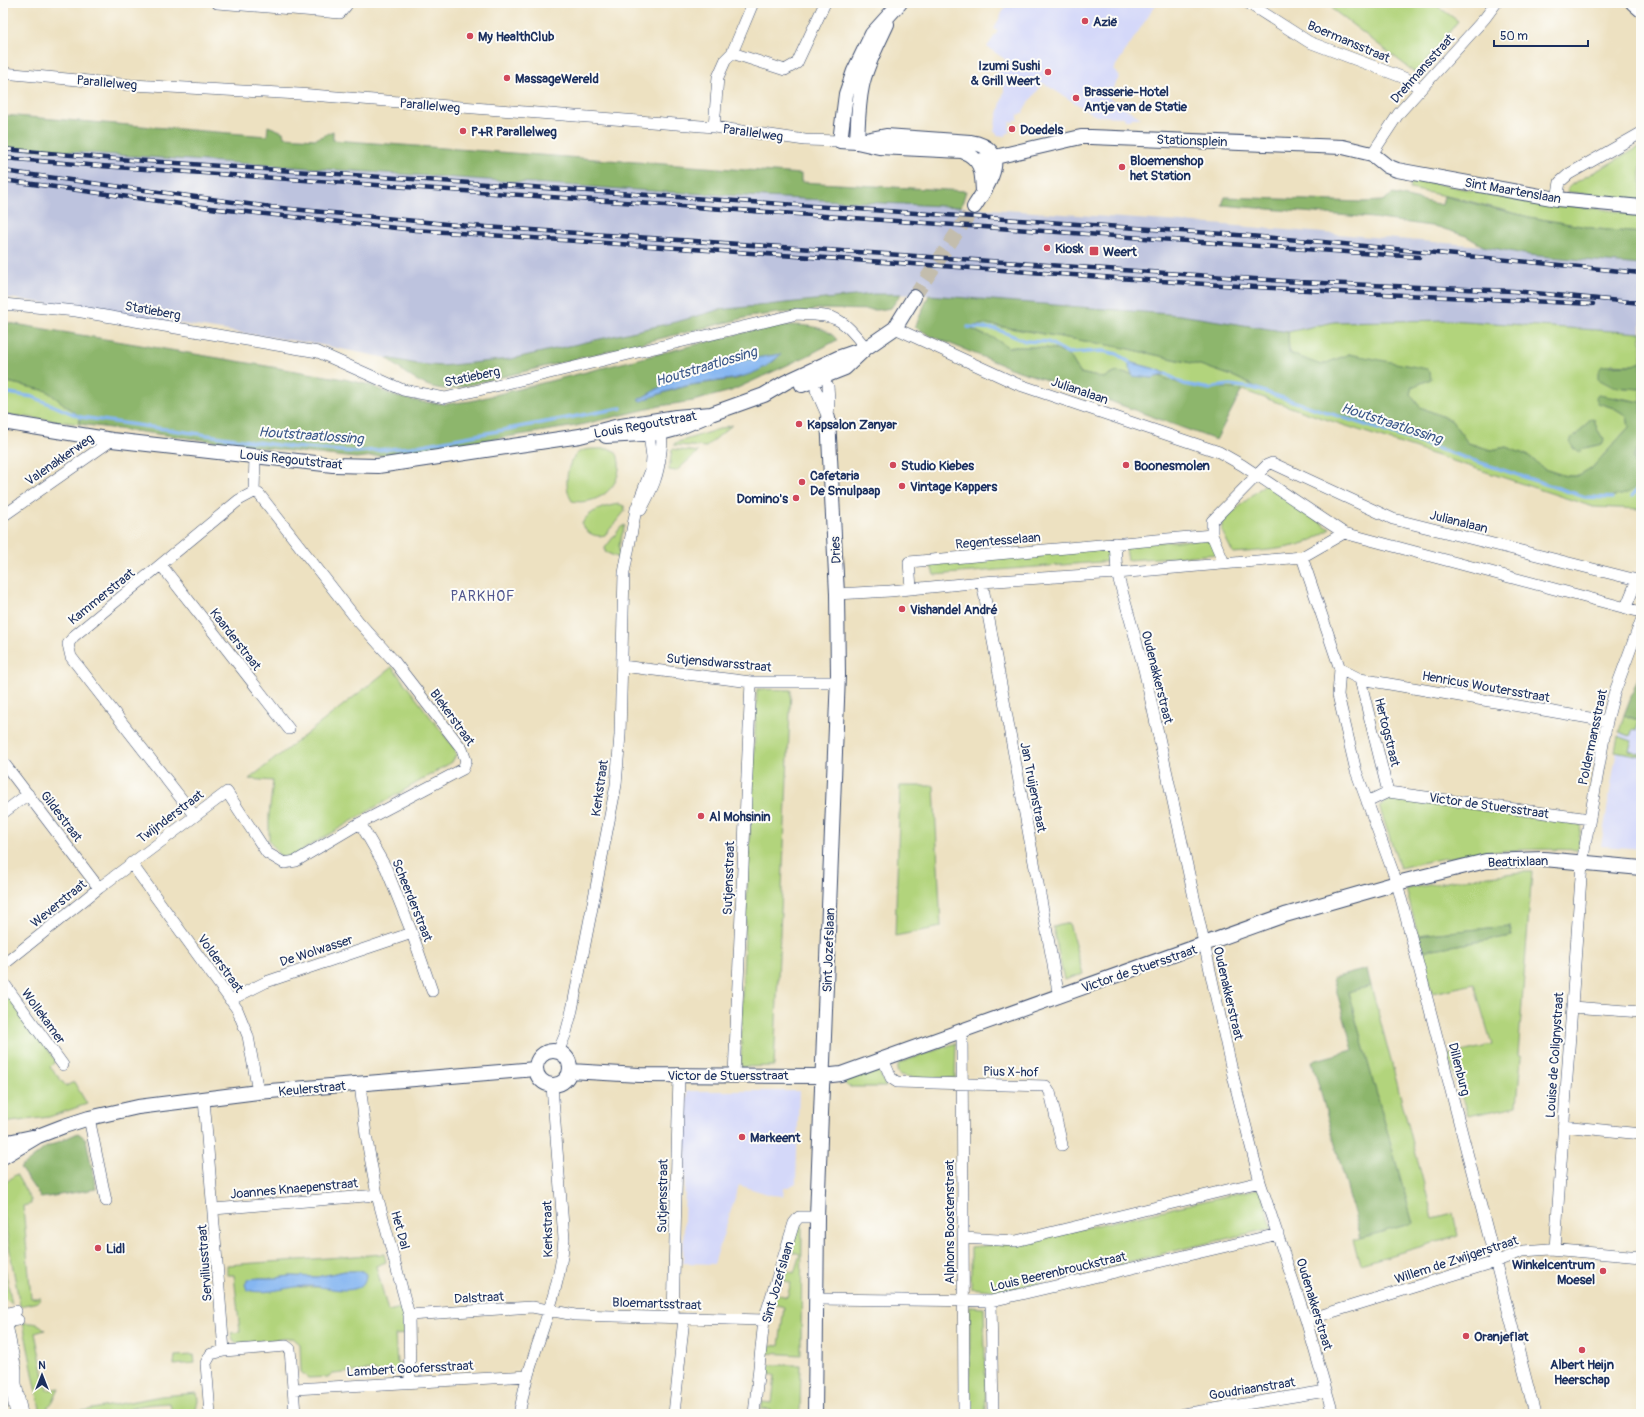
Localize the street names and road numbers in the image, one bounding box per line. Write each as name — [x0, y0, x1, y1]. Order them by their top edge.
street label: Boermansstraat — [1305, 17, 1393, 67]
street label: Drehmansstraat — [1387, 30, 1459, 107]
street label: Parallelweg — [76, 72, 138, 94]
street label: Parallelweg — [399, 95, 461, 117]
street label: Parallelweg — [722, 121, 785, 145]
street label: Stationsplein — [1156, 132, 1228, 150]
street label: Sint Maartenslaan — [1463, 175, 1562, 207]
street label: Statieberg — [124, 298, 182, 324]
street label: Statieberg — [443, 363, 502, 391]
street label: Julianalaan — [1049, 374, 1110, 408]
street label: Louis Regoutstraat — [593, 408, 698, 442]
street label: Valenakkerweg — [22, 430, 97, 489]
street label: Louis Regoutstraat — [239, 447, 344, 473]
street label: Julianalaan — [1428, 507, 1490, 537]
street label: Regentesselaan — [955, 529, 1041, 553]
street label: Dries — [827, 536, 845, 564]
street label: Kammerstraat — [65, 565, 139, 628]
street label: Kaarderstraat — [206, 605, 265, 674]
street label: Oudenakkerstraat — [1138, 629, 1177, 726]
street label: Sutjensdwarsstraat — [666, 650, 773, 676]
street label: Henricus Woutersstraat — [1421, 668, 1552, 706]
street label: Blekerstraat — [426, 686, 478, 750]
street label: Poldermansstraat — [1575, 687, 1611, 787]
street label: Hertogstraat — [1371, 696, 1403, 769]
street label: Jan Truijenstraat — [1016, 741, 1050, 834]
street label: Kerkstraat — [588, 758, 612, 817]
street label: Twijnderstraat — [134, 786, 207, 847]
street label: Gildestraat — [37, 788, 86, 846]
street label: Victor de Stuersstraat — [1428, 790, 1551, 822]
street label: Sutjensstraat — [720, 840, 738, 915]
street label: Beatrixlaan — [1488, 853, 1548, 871]
street label: Scheerderstraat — [388, 857, 436, 945]
street label: Weverstraat — [28, 876, 90, 931]
street label: Sint Jozefslaan — [820, 907, 838, 993]
street label: Volderstraat — [194, 931, 247, 996]
street label: De Wolwasser — [278, 931, 355, 970]
street label: Victor de Stuersstraat — [1080, 941, 1200, 996]
street label: Oudenakkerstraat — [1210, 945, 1247, 1042]
street label: Wollekamer — [18, 986, 69, 1048]
street label: Louise de Colignystraat — [1543, 991, 1567, 1119]
street label: Dillenburg — [1445, 1041, 1473, 1098]
street label: Pius X-hof — [983, 1064, 1040, 1080]
street label: Victor de Stuersstraat — [668, 1068, 789, 1084]
street label: Keulerstraat — [278, 1078, 347, 1100]
street label: Sutjensstraat — [654, 1158, 672, 1233]
street label: Alphons Boostenstraat — [942, 1159, 958, 1284]
street label: Joannes Knaepenstraat — [229, 1175, 359, 1203]
street label: Kerkstraat — [539, 1200, 556, 1258]
street label: Het Dal — [387, 1209, 413, 1251]
street label: Serviliusstraat — [194, 1223, 216, 1302]
street label: Willem de Zwijgerstraat — [1392, 1232, 1521, 1287]
street label: Sint Jozefslaan — [759, 1239, 797, 1325]
street label: Louis Beerenbrouckstraat — [989, 1248, 1128, 1295]
street label: Oudenakkerstraat — [1292, 1256, 1336, 1353]
street label: Dalstraat — [454, 1289, 505, 1307]
street label: Bloemartsstraat — [612, 1294, 703, 1314]
street label: Lambert Goofersstraat — [346, 1358, 475, 1380]
street label: Goudriaanstraat — [1208, 1374, 1297, 1404]

